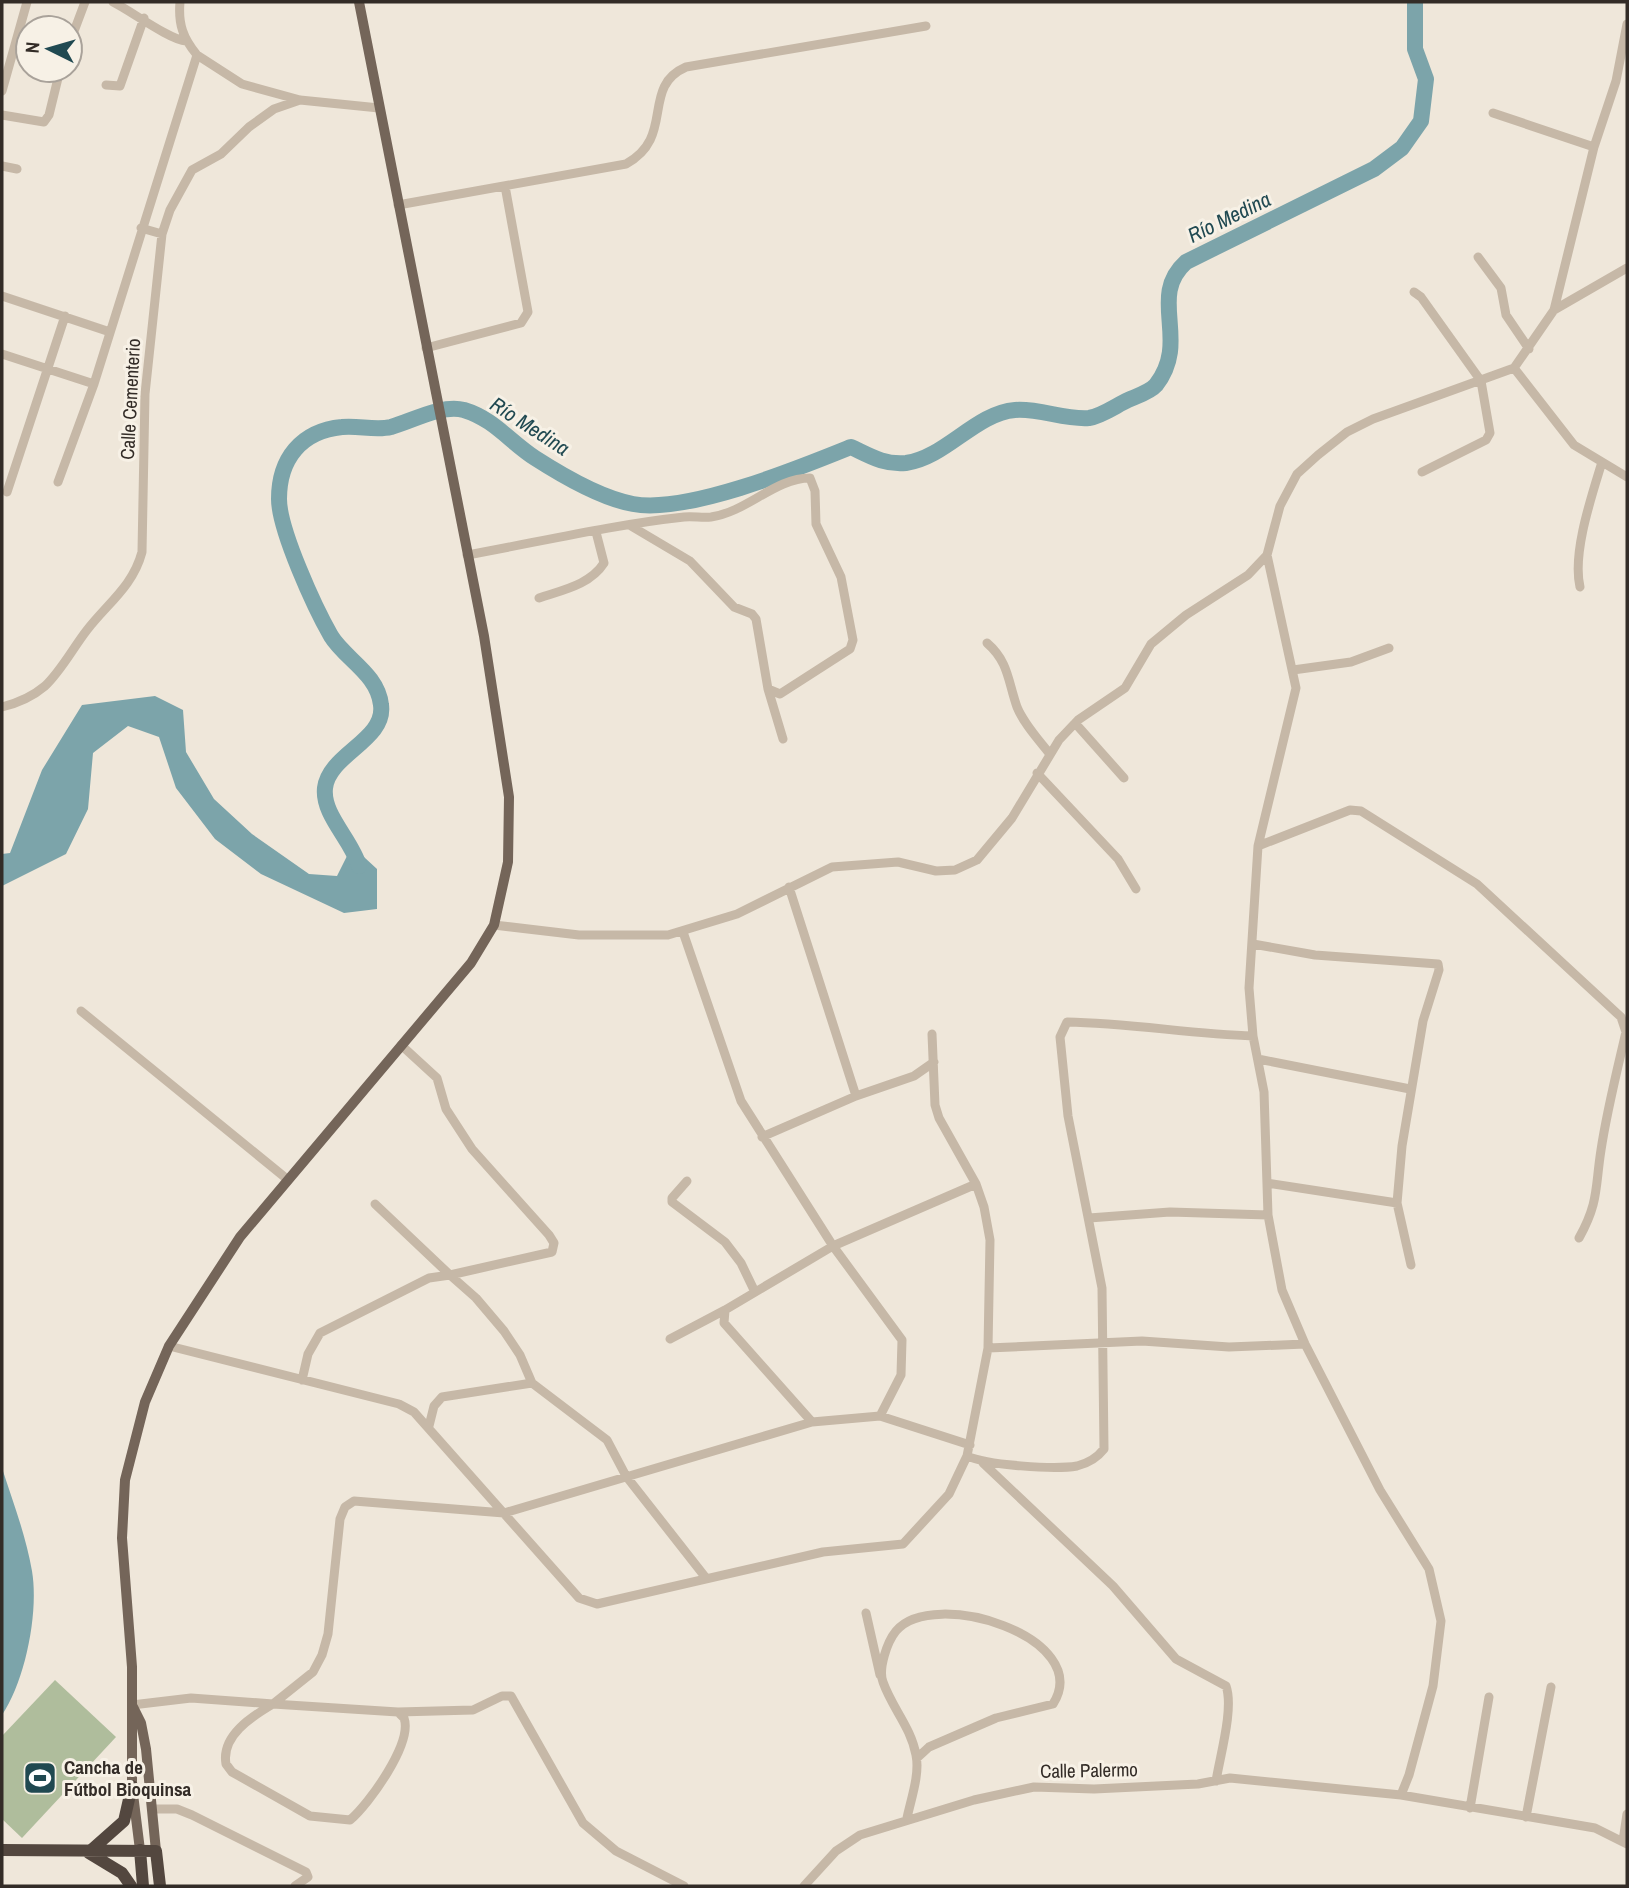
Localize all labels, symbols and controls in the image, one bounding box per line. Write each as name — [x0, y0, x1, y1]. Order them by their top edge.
north arrow — [14, 14, 84, 84]
text: N — [19, 41, 46, 54]
water label: Río Medina — [1183, 184, 1275, 250]
street label: Calle Cementerio — [114, 338, 146, 460]
water label: Río Medina — [485, 390, 575, 462]
place label: Cancha de Fútbol Bioquinsa — [64, 1754, 192, 1802]
street label: Calle Palermo — [1040, 1756, 1138, 1784]
sports icon: Cancha de Fútbol Bioquinsa — [21, 1759, 59, 1797]

